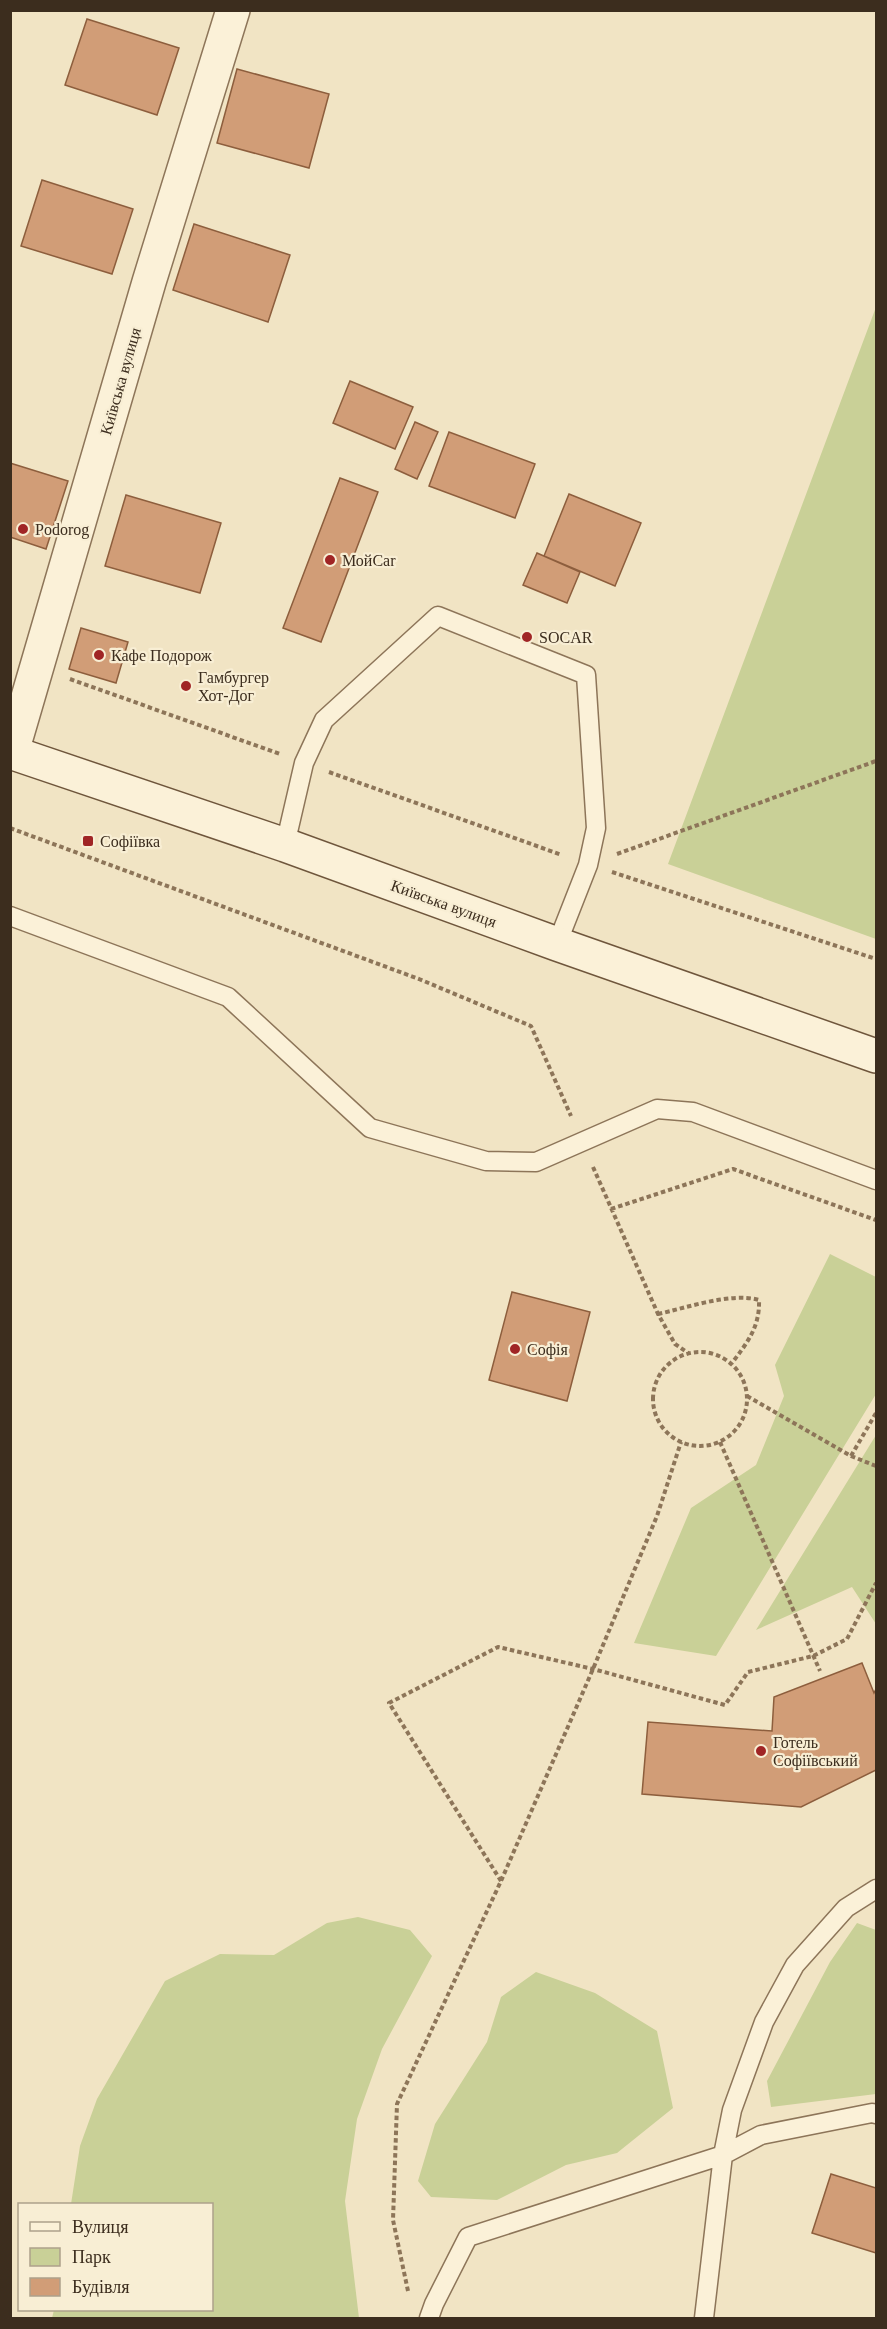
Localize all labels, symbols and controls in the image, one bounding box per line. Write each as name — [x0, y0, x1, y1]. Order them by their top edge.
street label: Київська вулиця — [97, 325, 145, 437]
place label: Podorog — [35, 521, 89, 539]
marker: Podorog — [16, 522, 30, 536]
place label: МойCar — [342, 552, 396, 569]
marker: МойCar — [323, 553, 337, 567]
place label: SOCAR — [539, 629, 593, 646]
marker: SOCAR — [520, 630, 534, 644]
place label: Кафе Подорож — [111, 647, 213, 665]
marker: Кафе Подорож — [92, 648, 106, 662]
place label: Гамбургер Хот-Дог — [198, 669, 269, 705]
marker: Гамбургер Хот-Дог — [179, 679, 193, 693]
place label: Софіївка — [100, 833, 160, 851]
marker: Софіївка — [81, 834, 95, 848]
street label: Київська вулиця — [388, 877, 499, 932]
place label: Софія — [527, 1341, 568, 1359]
marker: Софія — [508, 1342, 522, 1356]
place label: Готель Софіївський — [773, 1734, 858, 1770]
marker: Готель Софіївський — [754, 1744, 768, 1758]
legend — [18, 2203, 213, 2311]
text: Вулиця — [72, 2217, 129, 2237]
text: Парк — [72, 2247, 111, 2267]
text: Будівля — [72, 2277, 129, 2297]

